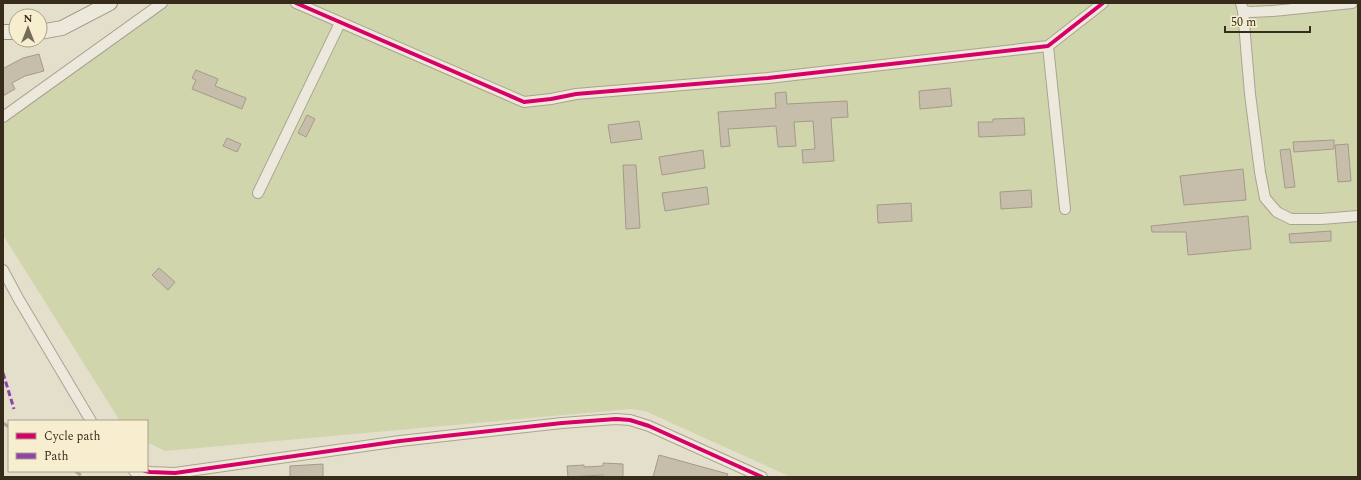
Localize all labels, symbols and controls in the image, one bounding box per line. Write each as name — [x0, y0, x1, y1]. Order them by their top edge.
north arrow — [8, 8, 48, 48]
scale bar — [1225, 8, 1310, 34]
text: N — [24, 10, 33, 27]
text: 50 m — [1231, 13, 1256, 32]
legend — [8, 420, 148, 472]
text: Cycle path — [44, 427, 101, 446]
text: Path — [44, 447, 69, 466]

